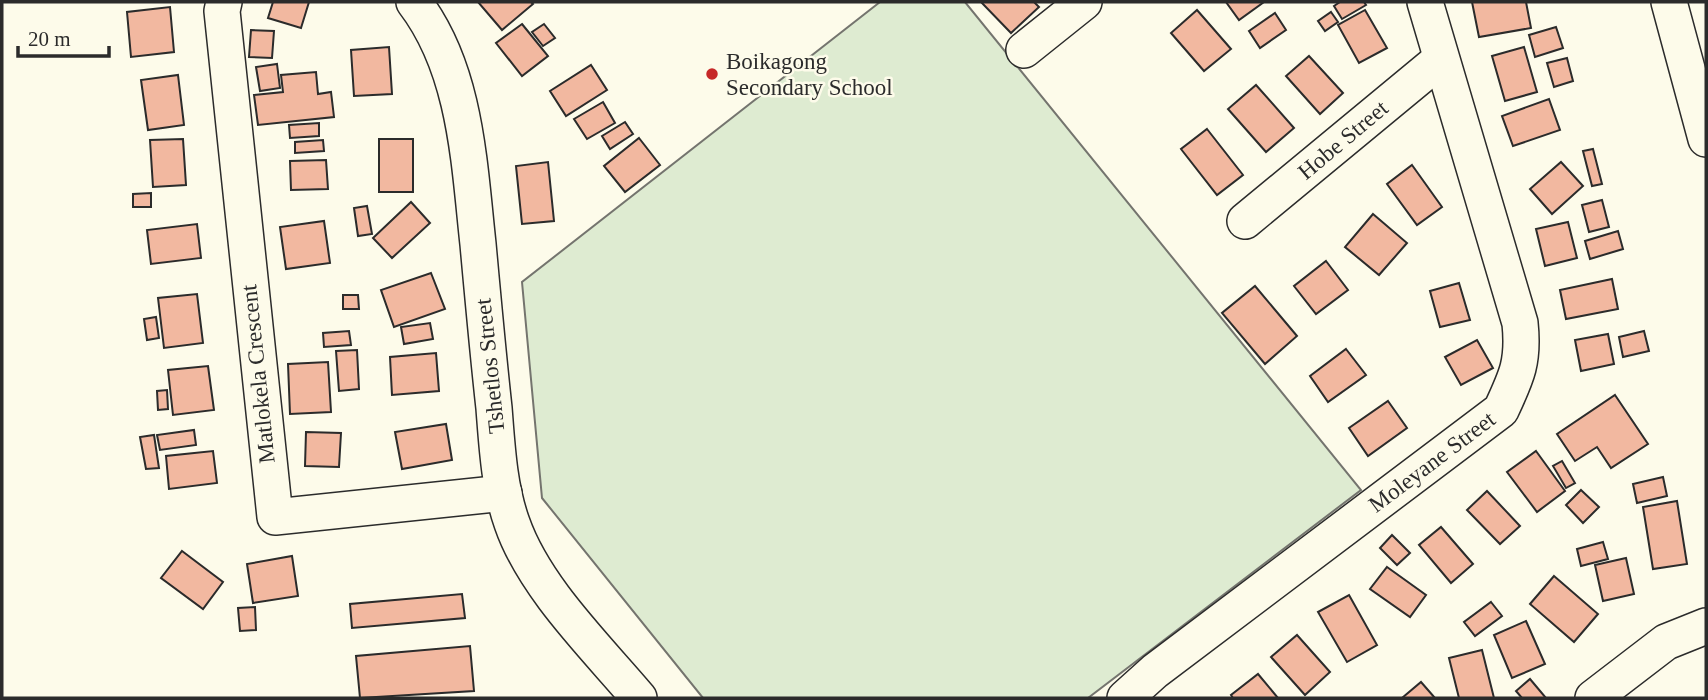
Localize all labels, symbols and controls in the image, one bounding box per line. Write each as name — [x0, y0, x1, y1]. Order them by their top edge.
scale bar — [18, 14, 108, 58]
text: 20 m — [28, 27, 71, 51]
place label: Boikagong Secondary School — [726, 49, 893, 100]
marker: Boikagong Secondary School — [704, 66, 720, 82]
street label: Hobe Street — [1293, 95, 1393, 185]
street label: Matlokela Crescent — [236, 283, 280, 465]
street label: Tshetlos Street — [470, 297, 510, 435]
street label: Moleyane Street — [1364, 406, 1500, 518]

